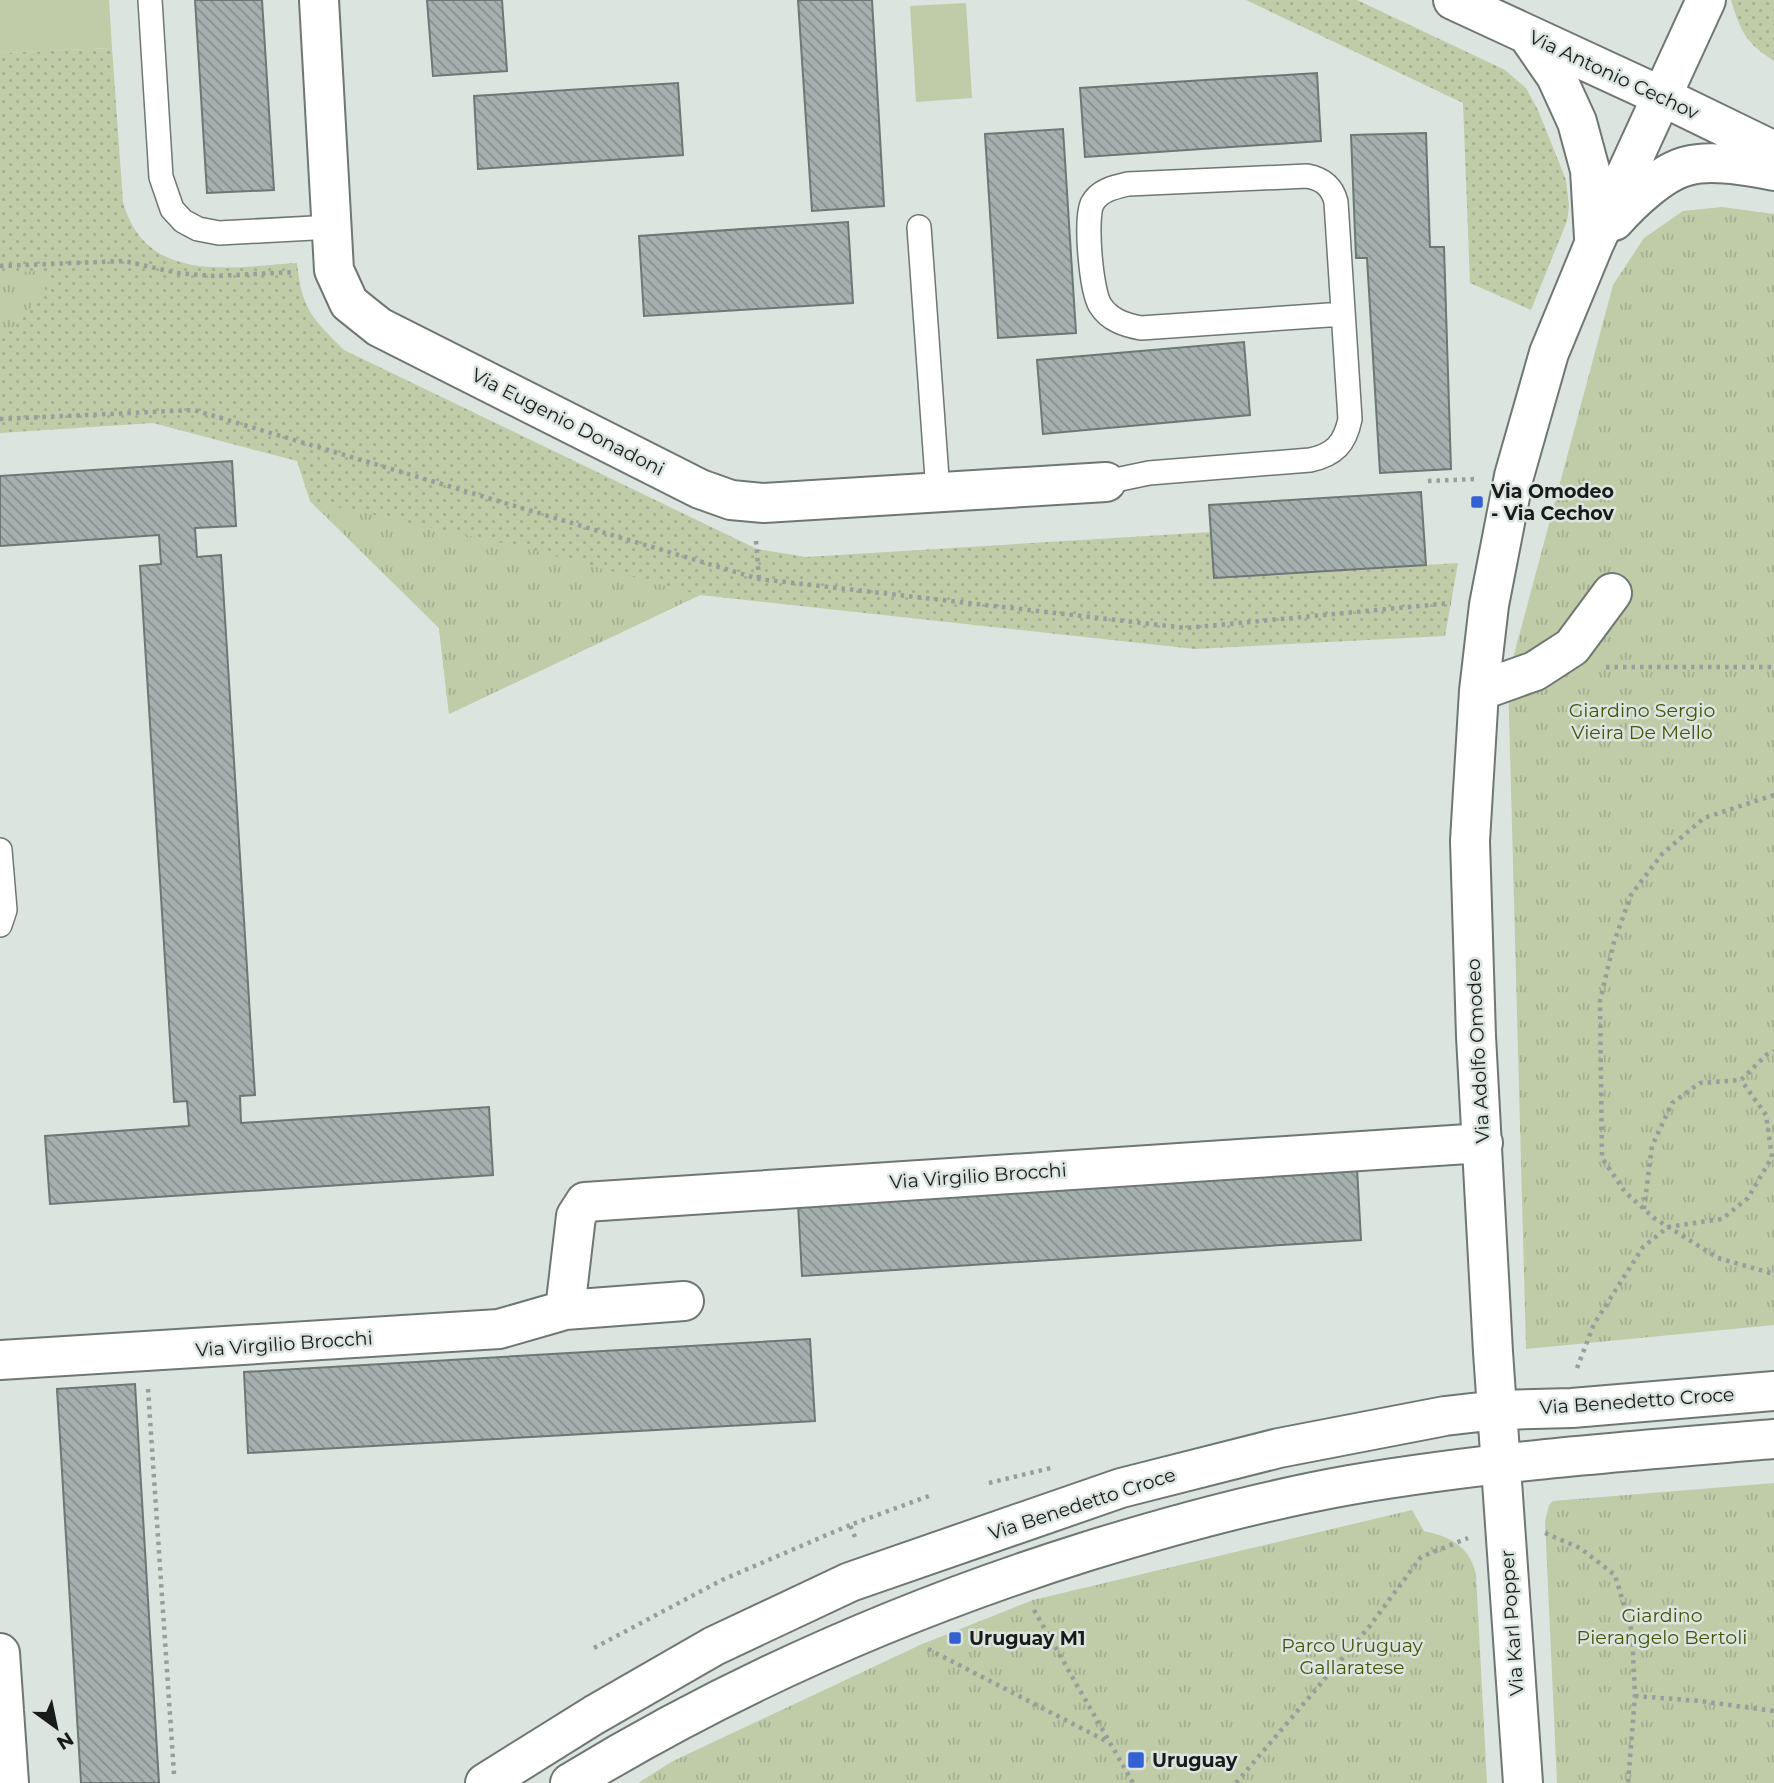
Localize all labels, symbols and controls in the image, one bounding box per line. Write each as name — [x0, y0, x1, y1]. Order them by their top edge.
street label: Via Antonio Cechov — [1525, 26, 1703, 125]
street label: Via Eugenio Donadoni — [468, 363, 668, 481]
place label: Via Omodeo - Via Cechov — [1490, 480, 1615, 525]
marker: Via Omodeo - Via Cechov — [1469, 494, 1485, 510]
park label: Giardino Sergio Vieira De Mello — [1569, 699, 1715, 744]
street label: Via Adolfo Omodeo — [1462, 958, 1494, 1144]
street label: Via Virgilio Brocchi — [889, 1158, 1067, 1194]
street label: Via Virgilio Brocchi — [195, 1326, 373, 1362]
street label: Via Benedetto Croce — [1539, 1383, 1735, 1419]
street label: Via Benedetto Croce — [986, 1463, 1178, 1545]
street label: Via Karl Popper — [1495, 1549, 1529, 1697]
park label: Giardino Pierangelo Bertoli — [1577, 1604, 1747, 1649]
place label: Uruguay M1 — [969, 1627, 1085, 1650]
marker: Uruguay M1 — [947, 1630, 963, 1646]
park label: Parco Uruguay Gallaratese — [1281, 1634, 1424, 1679]
north arrow — [21, 1692, 91, 1762]
text: N — [52, 1727, 78, 1755]
place label: Uruguay — [1152, 1749, 1238, 1772]
marker: Uruguay — [1126, 1750, 1146, 1770]

